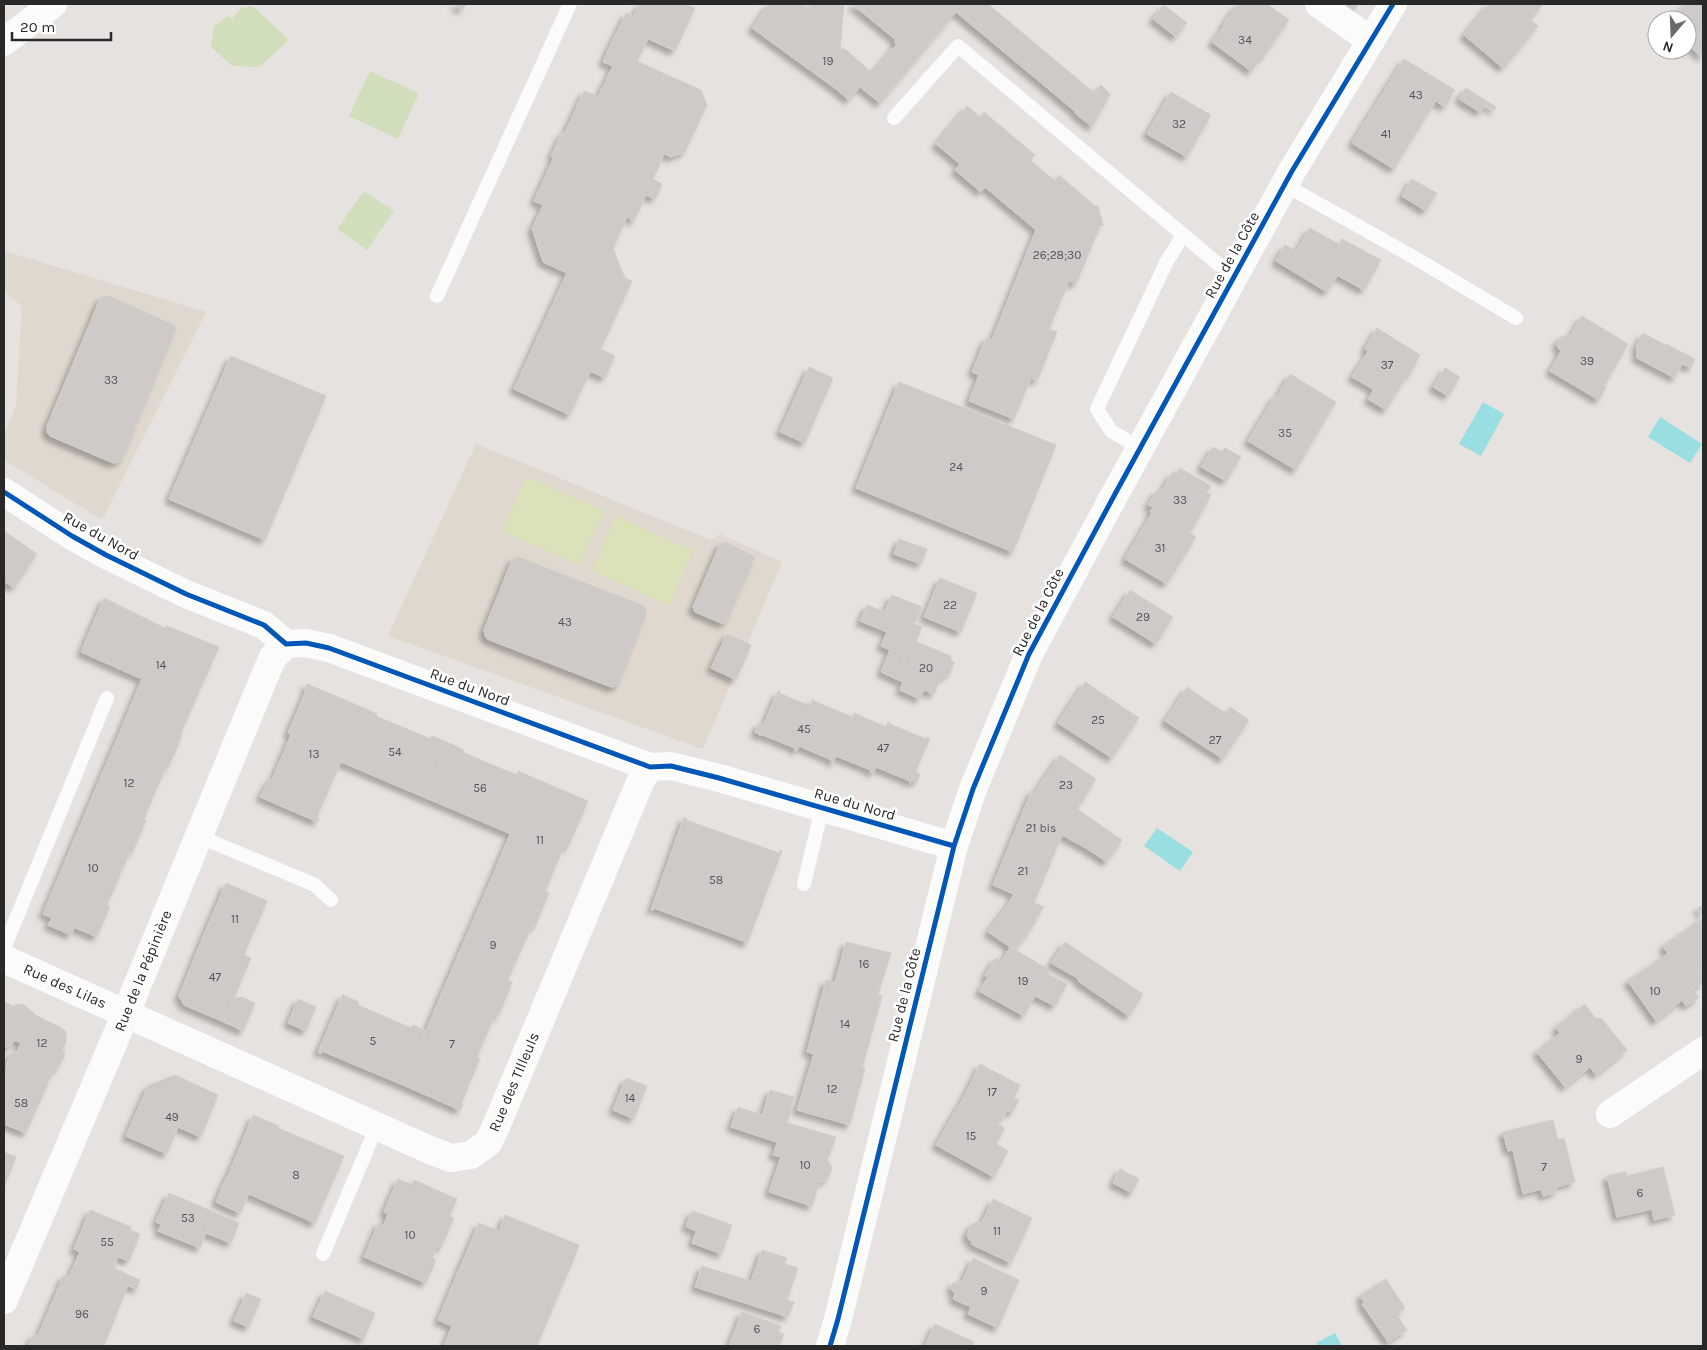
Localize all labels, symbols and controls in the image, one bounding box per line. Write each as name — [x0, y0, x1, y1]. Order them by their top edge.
scale bar — [12, 10, 111, 42]
north arrow — [1647, 10, 1697, 60]
text: 20 m — [20, 18, 55, 36]
house number: 34 — [1238, 33, 1252, 47]
text: N — [1660, 37, 1675, 56]
house number: 19 — [823, 54, 833, 68]
house number: 43 — [1409, 88, 1423, 102]
house number: 32 — [1172, 117, 1186, 131]
house number: 41 — [1381, 127, 1391, 141]
street label: Rue de la Côte — [1201, 208, 1263, 302]
house number: 26;28;30 — [1033, 248, 1081, 262]
house number: 39 — [1580, 354, 1594, 368]
house number: 37 — [1381, 358, 1394, 372]
house number: 33 — [104, 373, 118, 387]
house number: 35 — [1278, 426, 1292, 440]
house number: 24 — [949, 460, 963, 474]
house number: 33 — [1173, 493, 1187, 507]
street label: Rue du Nord — [60, 508, 142, 564]
house number: 31 — [1154, 541, 1166, 555]
street label: Rue de la Côte — [1008, 565, 1068, 659]
house number: 22 — [943, 598, 957, 612]
house number: 29 — [1136, 610, 1150, 624]
house number: 43 — [558, 615, 572, 629]
house number: 14 — [156, 658, 167, 672]
house number: 20 — [919, 661, 933, 675]
street label: Rue du Nord — [428, 664, 512, 710]
house number: 25 — [1091, 713, 1105, 727]
house number: 45 — [797, 722, 811, 736]
house number: 27 — [1209, 733, 1222, 747]
house number: 47 — [877, 741, 890, 755]
house number: 54 — [388, 745, 402, 759]
house number: 13 — [308, 747, 320, 761]
house number: 12 — [124, 776, 135, 790]
house number: 23 — [1059, 778, 1073, 792]
house number: 56 — [473, 781, 487, 795]
street label: Rue du Nord — [812, 784, 898, 824]
house number: 21 bis — [1026, 821, 1056, 835]
house number: 11 — [536, 833, 544, 847]
house number: 10 — [87, 861, 99, 875]
house number: 21 — [1018, 864, 1028, 878]
house number: 58 — [709, 873, 723, 887]
street label: Rue de la Pépinière — [110, 908, 176, 1034]
house number: 11 — [231, 912, 239, 926]
house number: 9 — [490, 938, 497, 952]
street label: Rue de la Côte — [884, 946, 924, 1044]
house number: 16 — [859, 957, 870, 971]
street label: Rue des Lilas — [21, 960, 109, 1012]
house number: 47 — [209, 970, 222, 984]
house number: 19 — [1018, 974, 1028, 988]
house number: 10 — [1649, 984, 1661, 998]
house number: 14 — [840, 1017, 851, 1031]
street label: Rue des TIlleuls — [485, 1029, 543, 1135]
house number: 5 — [370, 1034, 377, 1048]
house number: 12 — [37, 1036, 48, 1050]
house number: 7 — [449, 1037, 455, 1051]
house number: 9 — [1576, 1052, 1583, 1066]
house number: 12 — [827, 1082, 838, 1096]
house number: 17 — [987, 1085, 997, 1099]
house number: 14 — [625, 1091, 636, 1105]
house number: 58 — [14, 1096, 28, 1110]
house number: 49 — [165, 1110, 179, 1124]
house number: 15 — [966, 1129, 977, 1143]
house number: 10 — [799, 1158, 811, 1172]
house number: 7 — [1541, 1160, 1547, 1174]
house number: 8 — [292, 1168, 300, 1182]
house number: 6 — [1637, 1186, 1644, 1200]
house number: 53 — [181, 1211, 195, 1225]
house number: 11 — [993, 1224, 1001, 1238]
house number: 10 — [404, 1228, 416, 1242]
house number: 55 — [100, 1235, 114, 1249]
house number: 9 — [981, 1284, 988, 1298]
house number: 96 — [75, 1307, 89, 1321]
house number: 6 — [754, 1322, 761, 1336]

